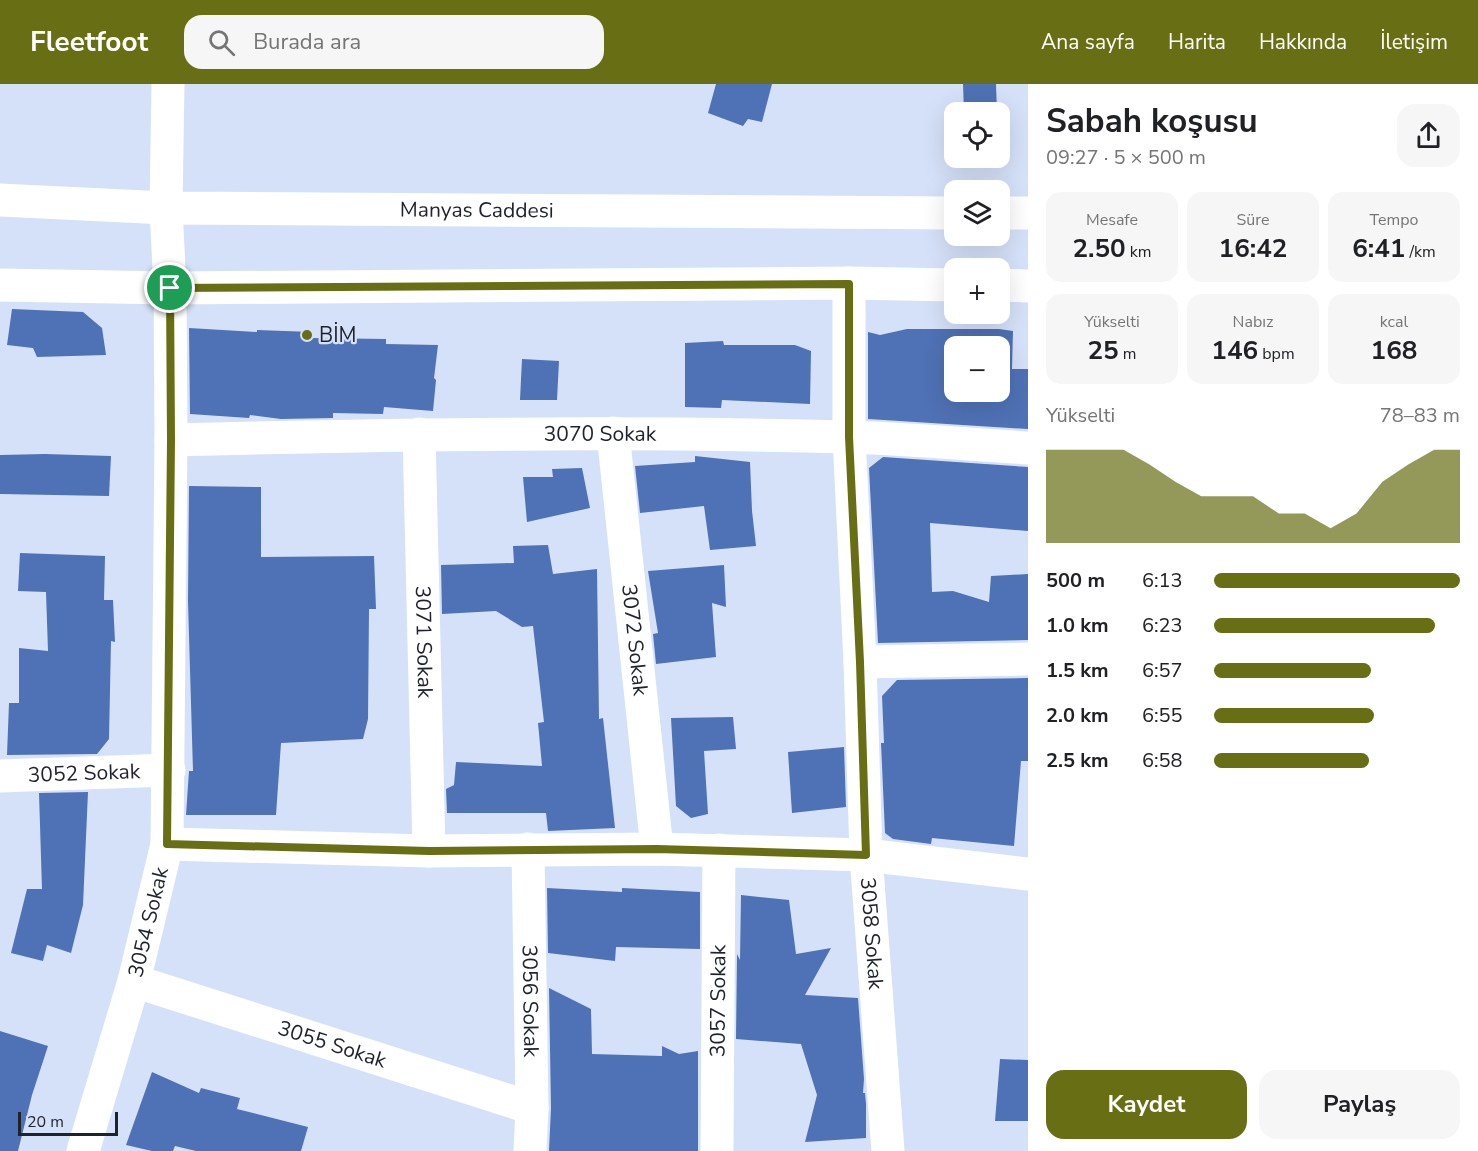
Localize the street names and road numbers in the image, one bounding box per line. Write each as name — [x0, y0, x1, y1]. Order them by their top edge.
street label: Manyas Caddesi — [400, 195, 554, 224]
street label: 3070 Sokak — [544, 420, 657, 448]
street label: 3072 Sokak — [615, 582, 655, 698]
street label: 3071 Sokak — [409, 585, 439, 699]
street label: 3052 Sokak — [27, 757, 141, 789]
street label: 3054 Sokak — [121, 864, 175, 980]
street label: 3058 Sokak — [854, 876, 890, 991]
street label: 3057 Sokak — [704, 944, 732, 1057]
street label: 3056 Sokak — [515, 945, 545, 1058]
street label: 3055 Sokak — [274, 1014, 390, 1075]

